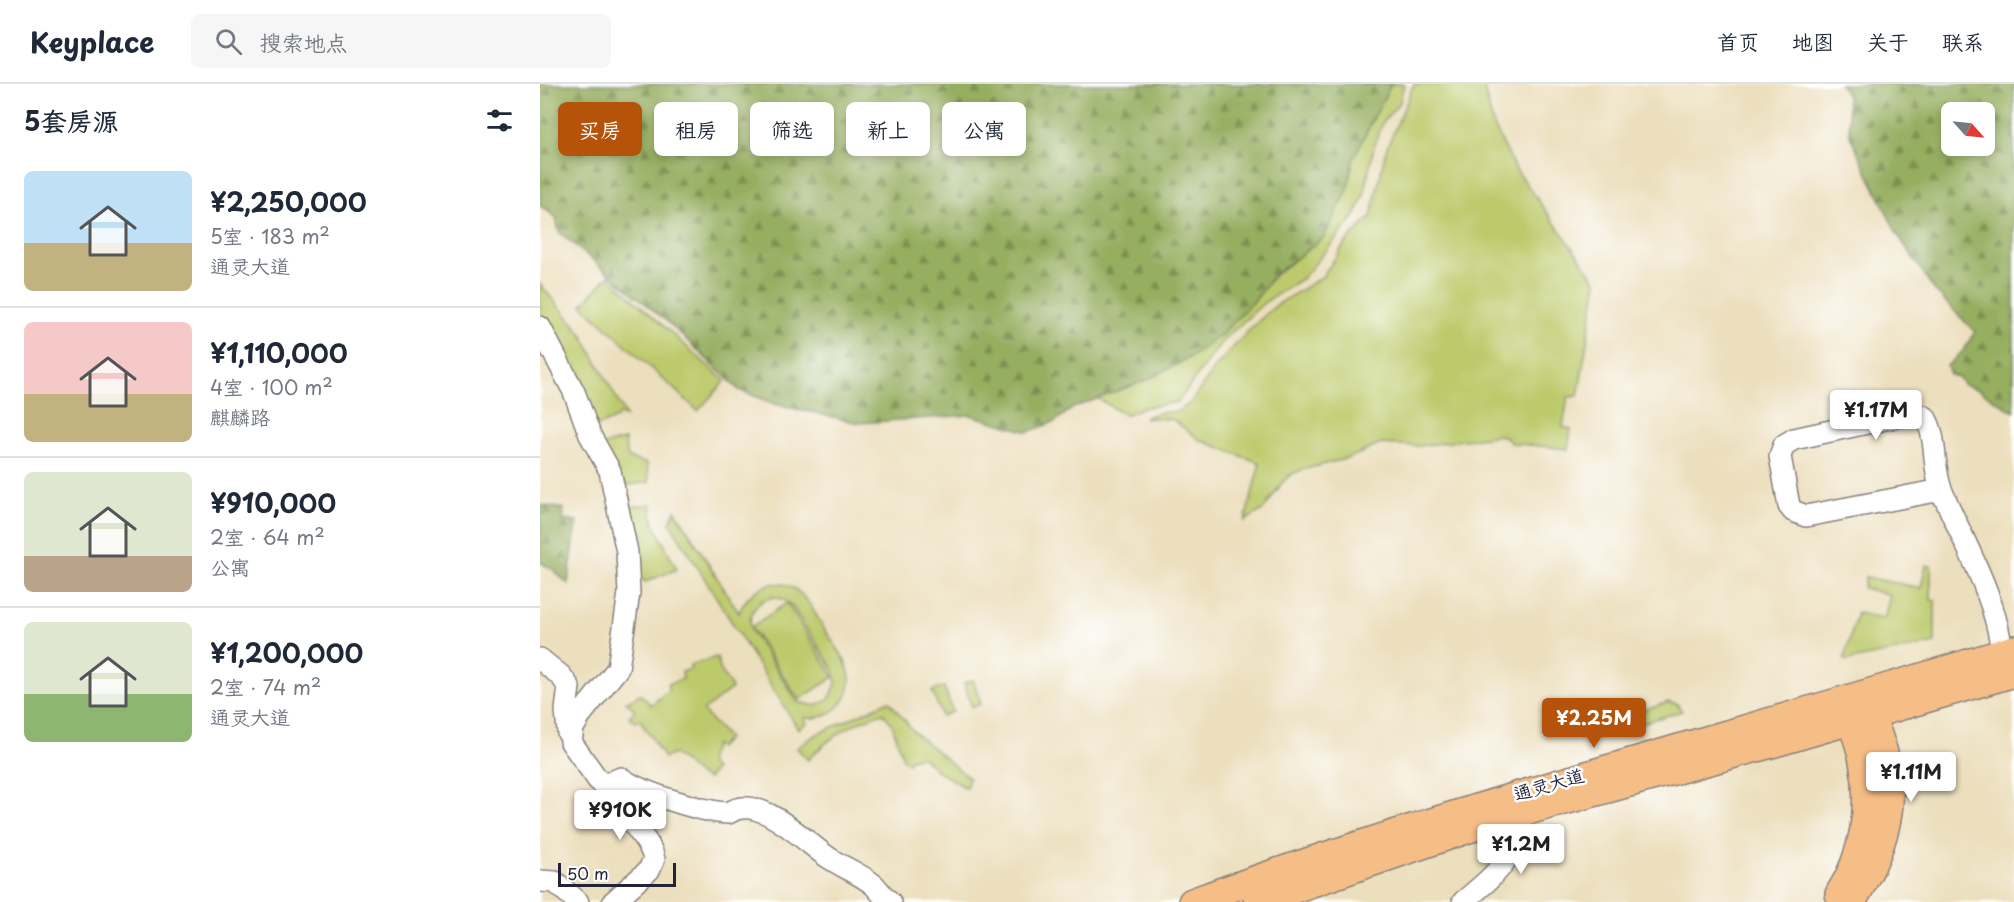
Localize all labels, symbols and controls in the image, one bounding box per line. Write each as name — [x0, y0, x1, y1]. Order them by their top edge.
search box — [191, 14, 611, 68]
text: Keyplace — [30, 20, 155, 63]
icon: search — [212, 25, 245, 58]
text: 搜索地点 — [260, 25, 348, 58]
text: 首页 — [1717, 25, 1759, 57]
text: 地图 — [1792, 25, 1834, 57]
text: 关于 — [1867, 25, 1909, 57]
text: 联系 — [1942, 25, 1984, 57]
text: 5套房源 — [24, 101, 119, 140]
chip: 买房 — [558, 102, 642, 156]
chip: 租房 — [654, 102, 738, 156]
chip: 筛选 — [750, 102, 834, 156]
chip: 新上 — [846, 102, 930, 156]
chip: 公寓 — [942, 102, 1026, 156]
north arrow — [1941, 102, 1995, 156]
map controls — [1941, 102, 1995, 156]
icon: filters — [483, 104, 516, 137]
text: ¥2,250,000 — [210, 182, 367, 221]
icon: home — [72, 195, 144, 267]
text: 5室 · 183 m² — [210, 221, 330, 251]
text: 通灵大道 — [210, 251, 290, 281]
text: ¥1,110,000 — [210, 333, 348, 372]
icon: home — [72, 346, 144, 418]
text: 4室 · 100 m² — [210, 372, 333, 402]
pin: ¥1.17M — [1827, 390, 1925, 441]
text: ¥1.17M — [1844, 394, 1908, 424]
text: 麒麟路 — [210, 402, 270, 432]
text: ¥910,000 — [210, 483, 336, 522]
icon: home — [72, 496, 144, 568]
text: 2室 · 64 m² — [210, 522, 325, 552]
text: 公寓 — [210, 552, 250, 582]
text: ¥1,200,000 — [210, 633, 363, 672]
icon: home — [72, 646, 144, 718]
text: 2室 · 74 m² — [210, 672, 321, 702]
pin: ¥2.25M — [1545, 698, 1643, 749]
text: 通灵大道 — [210, 702, 290, 732]
text: ¥2.25M — [1556, 702, 1632, 732]
pin: ¥1.11M — [1862, 752, 1960, 803]
text: ¥1.11M — [1880, 756, 1942, 786]
street label: 通灵大道 — [1510, 761, 1587, 806]
pin: ¥910K — [578, 790, 662, 841]
text: ¥910K — [588, 794, 652, 824]
pin: ¥1.2M — [1479, 824, 1563, 875]
text: ¥1.2M — [1491, 828, 1551, 858]
scale bar — [558, 860, 676, 888]
text: 50 m — [567, 861, 608, 885]

